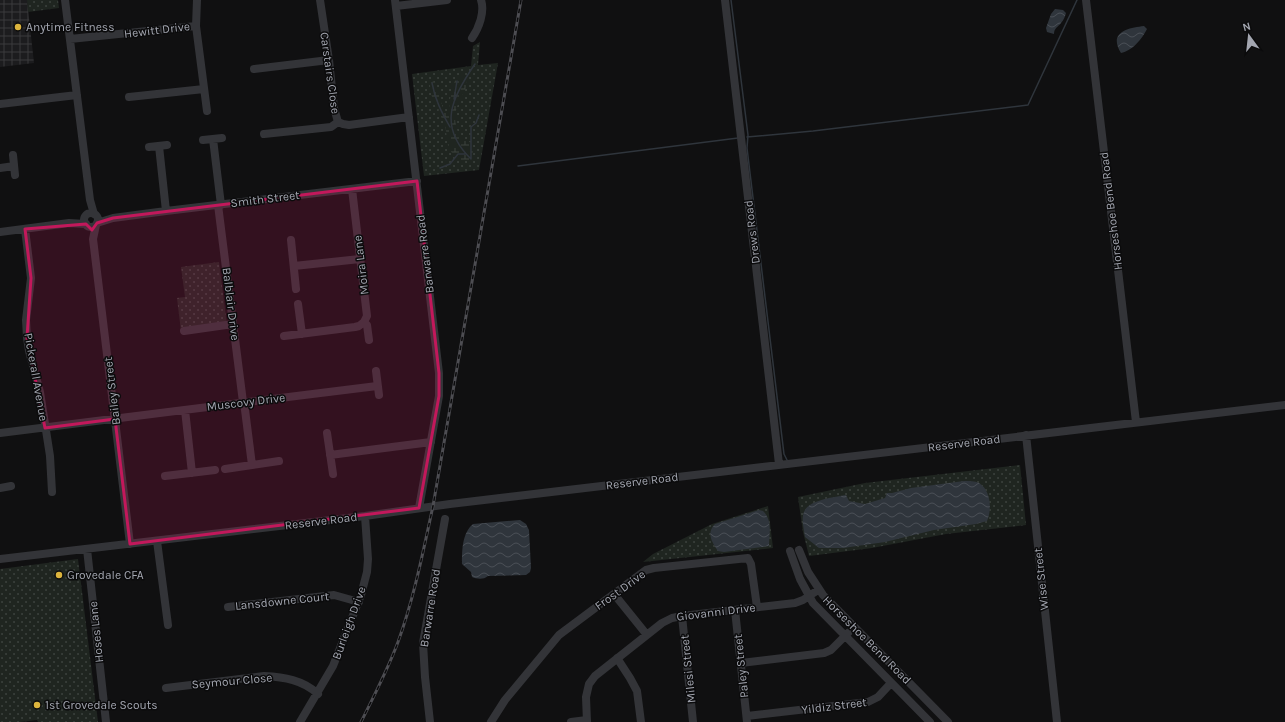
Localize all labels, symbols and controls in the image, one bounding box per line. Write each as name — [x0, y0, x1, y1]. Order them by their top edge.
north arrow — [1229, 16, 1269, 56]
street label: Hewitt Drive — [123, 19, 191, 41]
place label: Anytime Fitness — [26, 20, 114, 34]
text: N — [1241, 20, 1252, 34]
marker: Anytime Fitness — [13, 22, 23, 32]
street label: Carstairs Close — [317, 31, 343, 115]
street label: Horseshoe Bend Road — [1097, 151, 1125, 271]
street label: Smith Street — [230, 188, 301, 210]
street label: Drews Road — [741, 199, 763, 265]
street label: Barwarre Road — [413, 214, 437, 294]
street label: Moira Lane — [350, 235, 372, 295]
street label: Balblair Drive — [220, 267, 242, 341]
street label: Pickerall Avenue — [21, 332, 51, 422]
street label: Bailey Street — [101, 356, 123, 426]
street label: Muscovy Drive — [206, 390, 286, 414]
street label: Reserve Road — [927, 432, 1001, 454]
street label: Reserve Road — [605, 470, 679, 492]
street label: Reserve Road — [284, 510, 358, 532]
street label: Wise Street — [1031, 547, 1051, 611]
street label: Frost Drive — [592, 567, 648, 613]
place label: Grovedale CFA — [67, 568, 144, 582]
street label: Barwarre Road — [417, 568, 443, 648]
marker: Grovedale CFA — [54, 570, 64, 580]
street label: Burleigh Drive — [329, 584, 369, 662]
street label: Lansdowne Court — [234, 589, 330, 613]
street label: Horseshoe Bend Road — [820, 593, 914, 687]
street label: Giovanni Drive — [676, 600, 756, 624]
street label: Hoses Lane — [86, 601, 106, 663]
street label: Paley Street — [731, 633, 751, 699]
street label: Milesi Street — [677, 634, 699, 704]
street label: Seymour Close — [191, 670, 273, 692]
street label: Yildiz Street — [801, 695, 868, 717]
place label: 1st Grovedale Scouts — [45, 698, 158, 712]
marker: 1st Grovedale Scouts — [32, 700, 42, 710]

